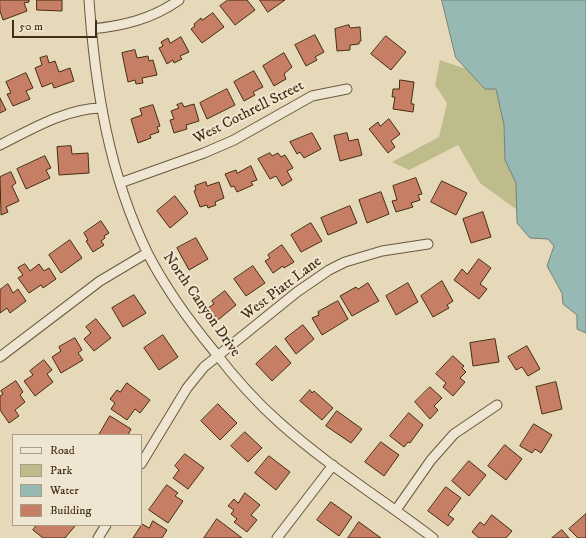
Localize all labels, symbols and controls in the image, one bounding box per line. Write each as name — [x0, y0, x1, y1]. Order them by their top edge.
scale bar — [14, 12, 99, 38]
text: 50 m — [19, 19, 43, 34]
street label: West Cothrell Street — [191, 77, 307, 149]
street label: North Canyon Drive — [158, 249, 244, 361]
street label: West Piatt Lane — [239, 253, 325, 325]
legend — [12, 434, 142, 526]
text: Road — [50, 443, 75, 458]
text: Park — [50, 463, 72, 478]
text: Water — [50, 483, 79, 498]
text: Building — [50, 503, 91, 518]

